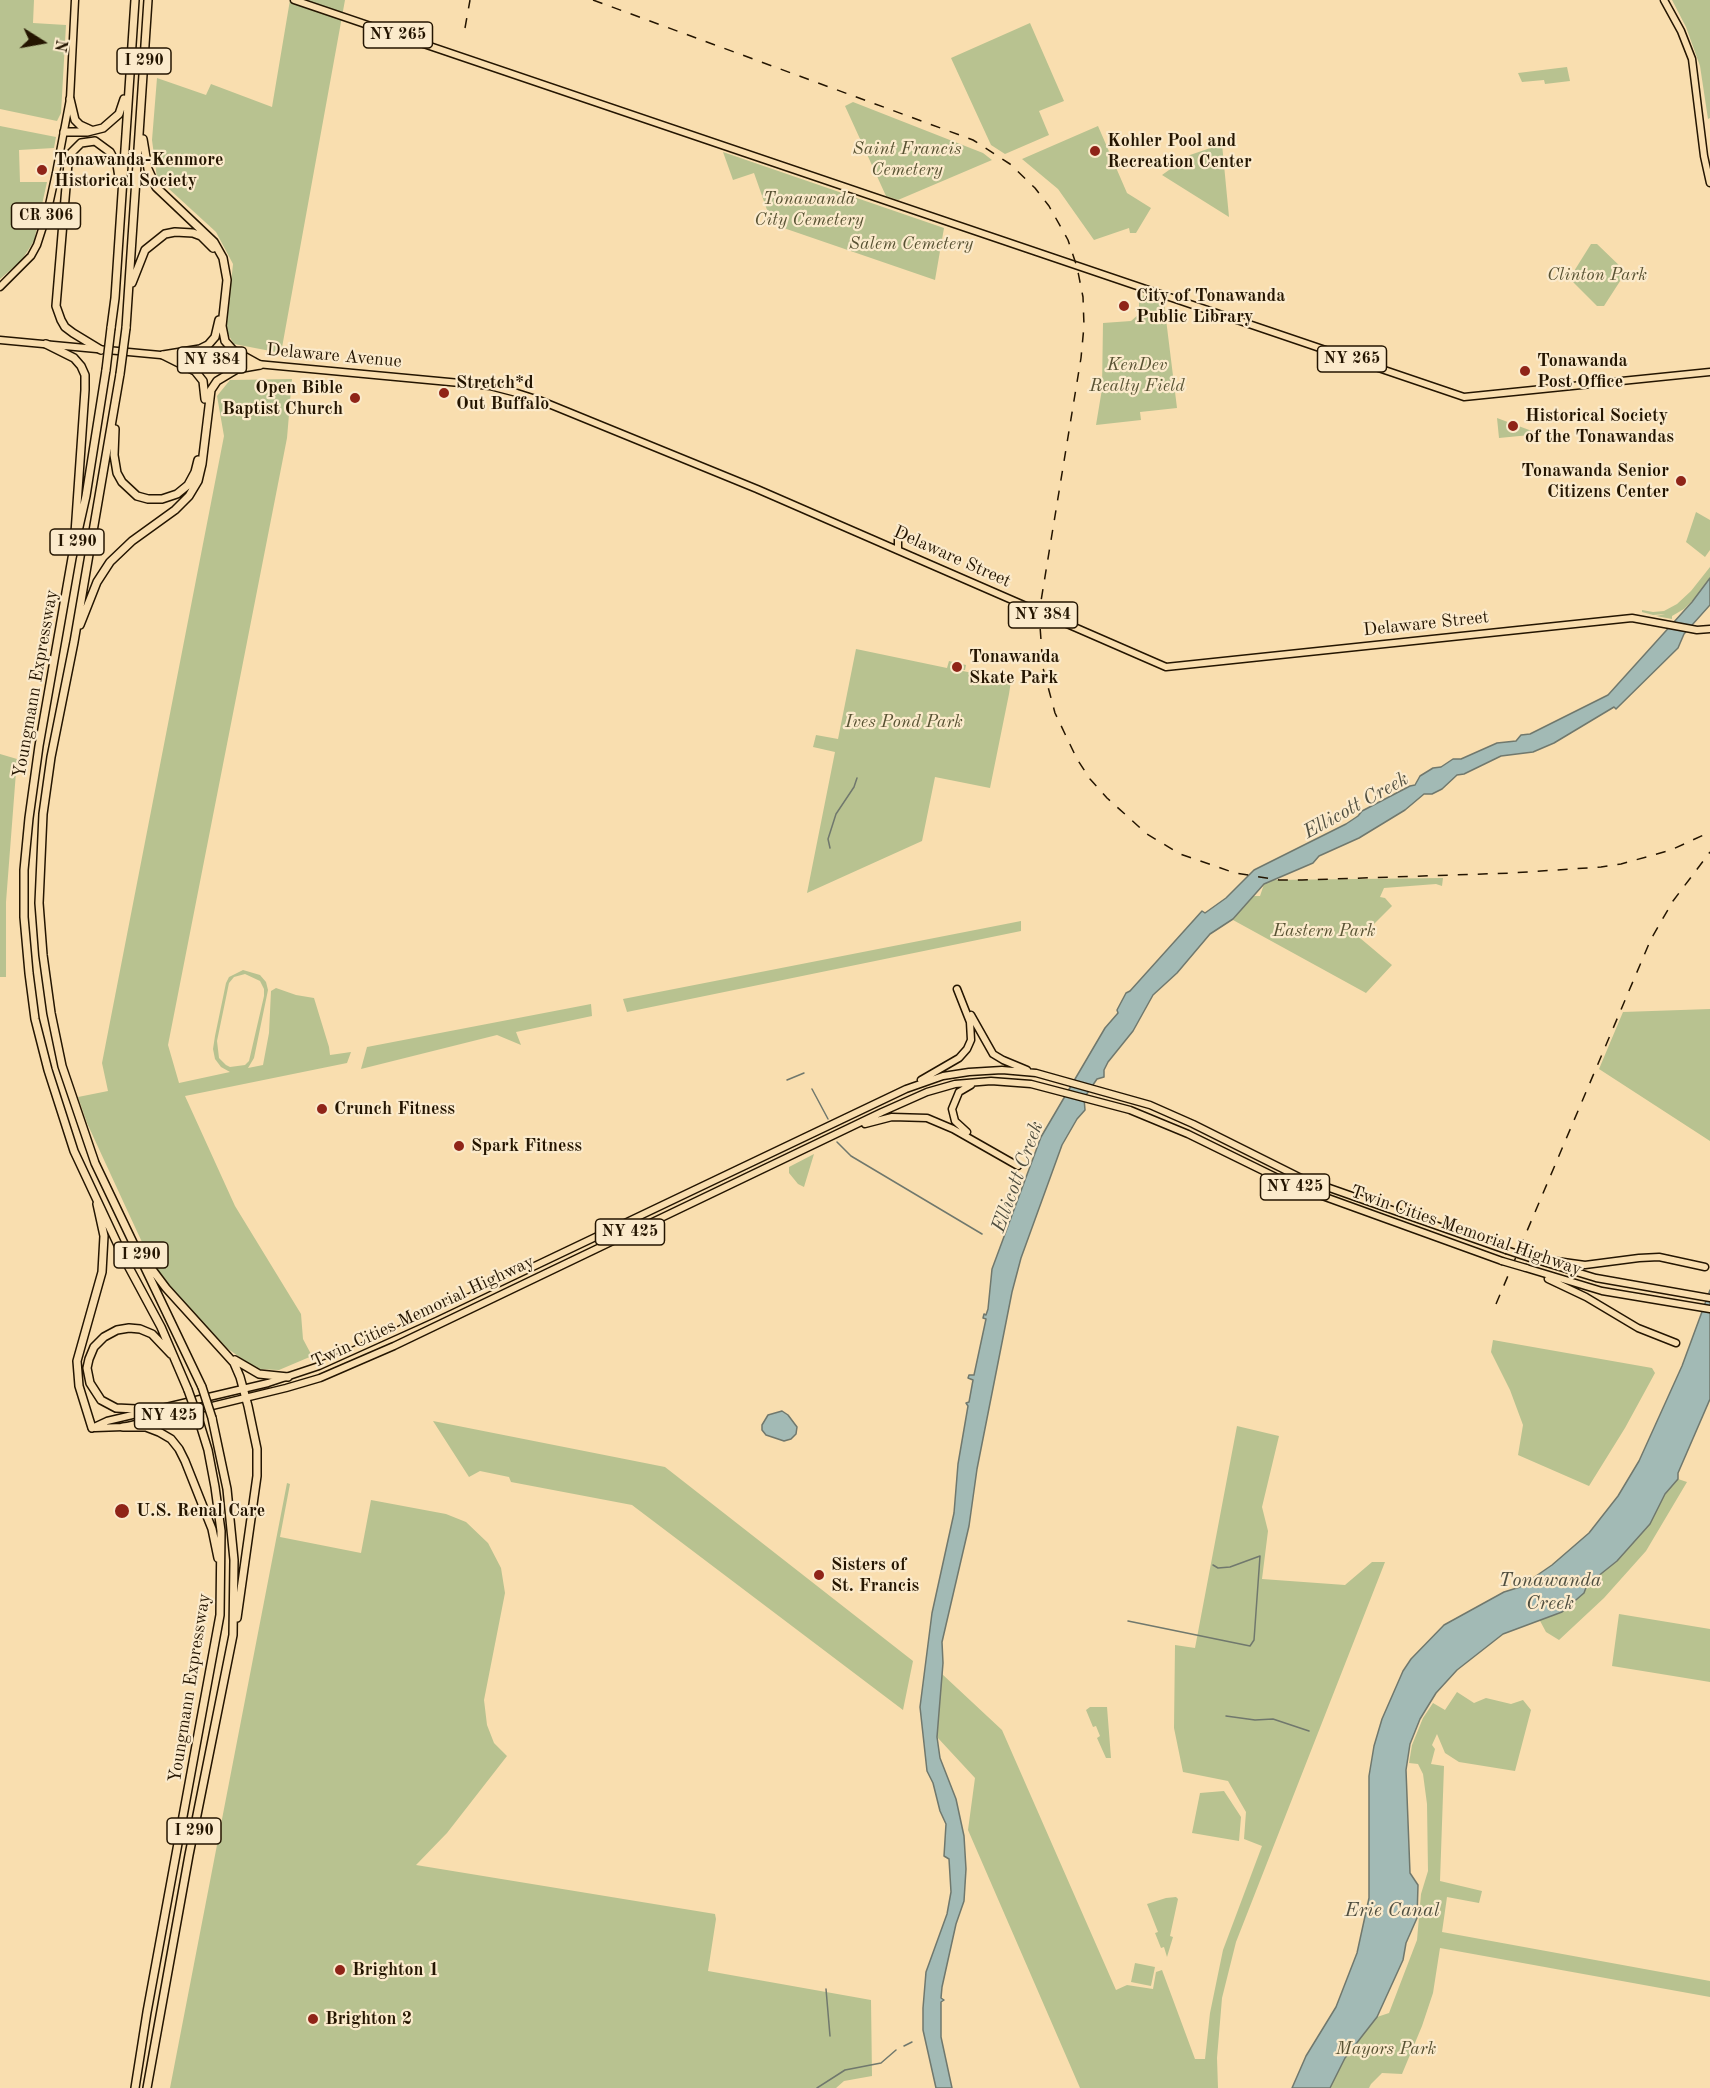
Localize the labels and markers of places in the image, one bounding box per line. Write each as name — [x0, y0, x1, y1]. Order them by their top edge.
place label: Kohler Pool and Recreation Center — [1107, 130, 1252, 172]
marker: Kohler Pool and Recreation Center — [1088, 144, 1102, 158]
place label: Tonawanda-Kenmore Historical Society — [54, 149, 224, 192]
marker: Tonawanda-Kenmore Historical Society — [35, 163, 49, 177]
place label: City of Tonawanda Public Library — [1136, 285, 1285, 328]
marker: City of Tonawanda Public Library — [1117, 299, 1131, 313]
place label: Tonawanda Post Office — [1537, 350, 1628, 392]
marker: Tonawanda Post Office — [1518, 364, 1532, 378]
place label: Stretch*d Out Buffalo — [456, 372, 549, 415]
place label: Open Bible Baptist Church — [222, 377, 343, 420]
marker: Stretch*d Out Buffalo — [437, 386, 451, 400]
marker: Open Bible Baptist Church — [348, 391, 362, 405]
place label: Historical Society of the Tonawandas — [1525, 405, 1674, 448]
marker: Historical Society of the Tonawandas — [1506, 419, 1520, 433]
place label: Tonawanda Senior Citizens Center — [1521, 460, 1669, 502]
marker: Tonawanda Senior Citizens Center — [1674, 474, 1688, 488]
place label: Tonawanda Skate Park — [969, 646, 1060, 688]
marker: Tonawanda Skate Park — [950, 660, 964, 674]
place label: Crunch Fitness — [334, 1098, 455, 1120]
marker: Crunch Fitness — [315, 1102, 329, 1116]
place label: Spark Fitness — [471, 1135, 582, 1157]
marker: Spark Fitness — [452, 1139, 466, 1153]
place label: U.S. Renal Care — [136, 1500, 265, 1522]
marker: U.S. Renal Care — [113, 1502, 131, 1520]
place label: Sisters of St. Francis — [831, 1554, 919, 1596]
marker: Sisters of St. Francis — [812, 1568, 826, 1582]
place label: Brighton 1 — [352, 1959, 439, 1981]
marker: Brighton 1 — [333, 1963, 347, 1977]
place label: Brighton 2 — [325, 2008, 412, 2030]
marker: Brighton 2 — [306, 2012, 320, 2026]

